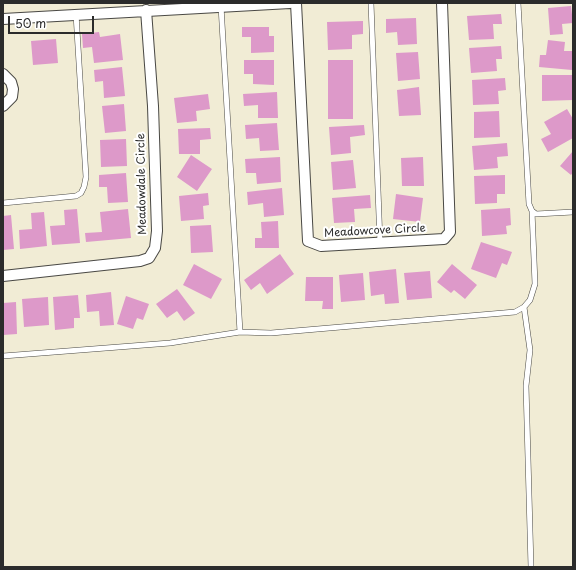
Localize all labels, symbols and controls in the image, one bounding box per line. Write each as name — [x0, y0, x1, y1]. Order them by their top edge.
scale bar — [10, 8, 96, 34]
text: 50 m — [15, 14, 46, 32]
street label: Meadowdale Circle — [135, 133, 149, 235]
street label: Meadowcove Circle — [324, 222, 426, 240]

